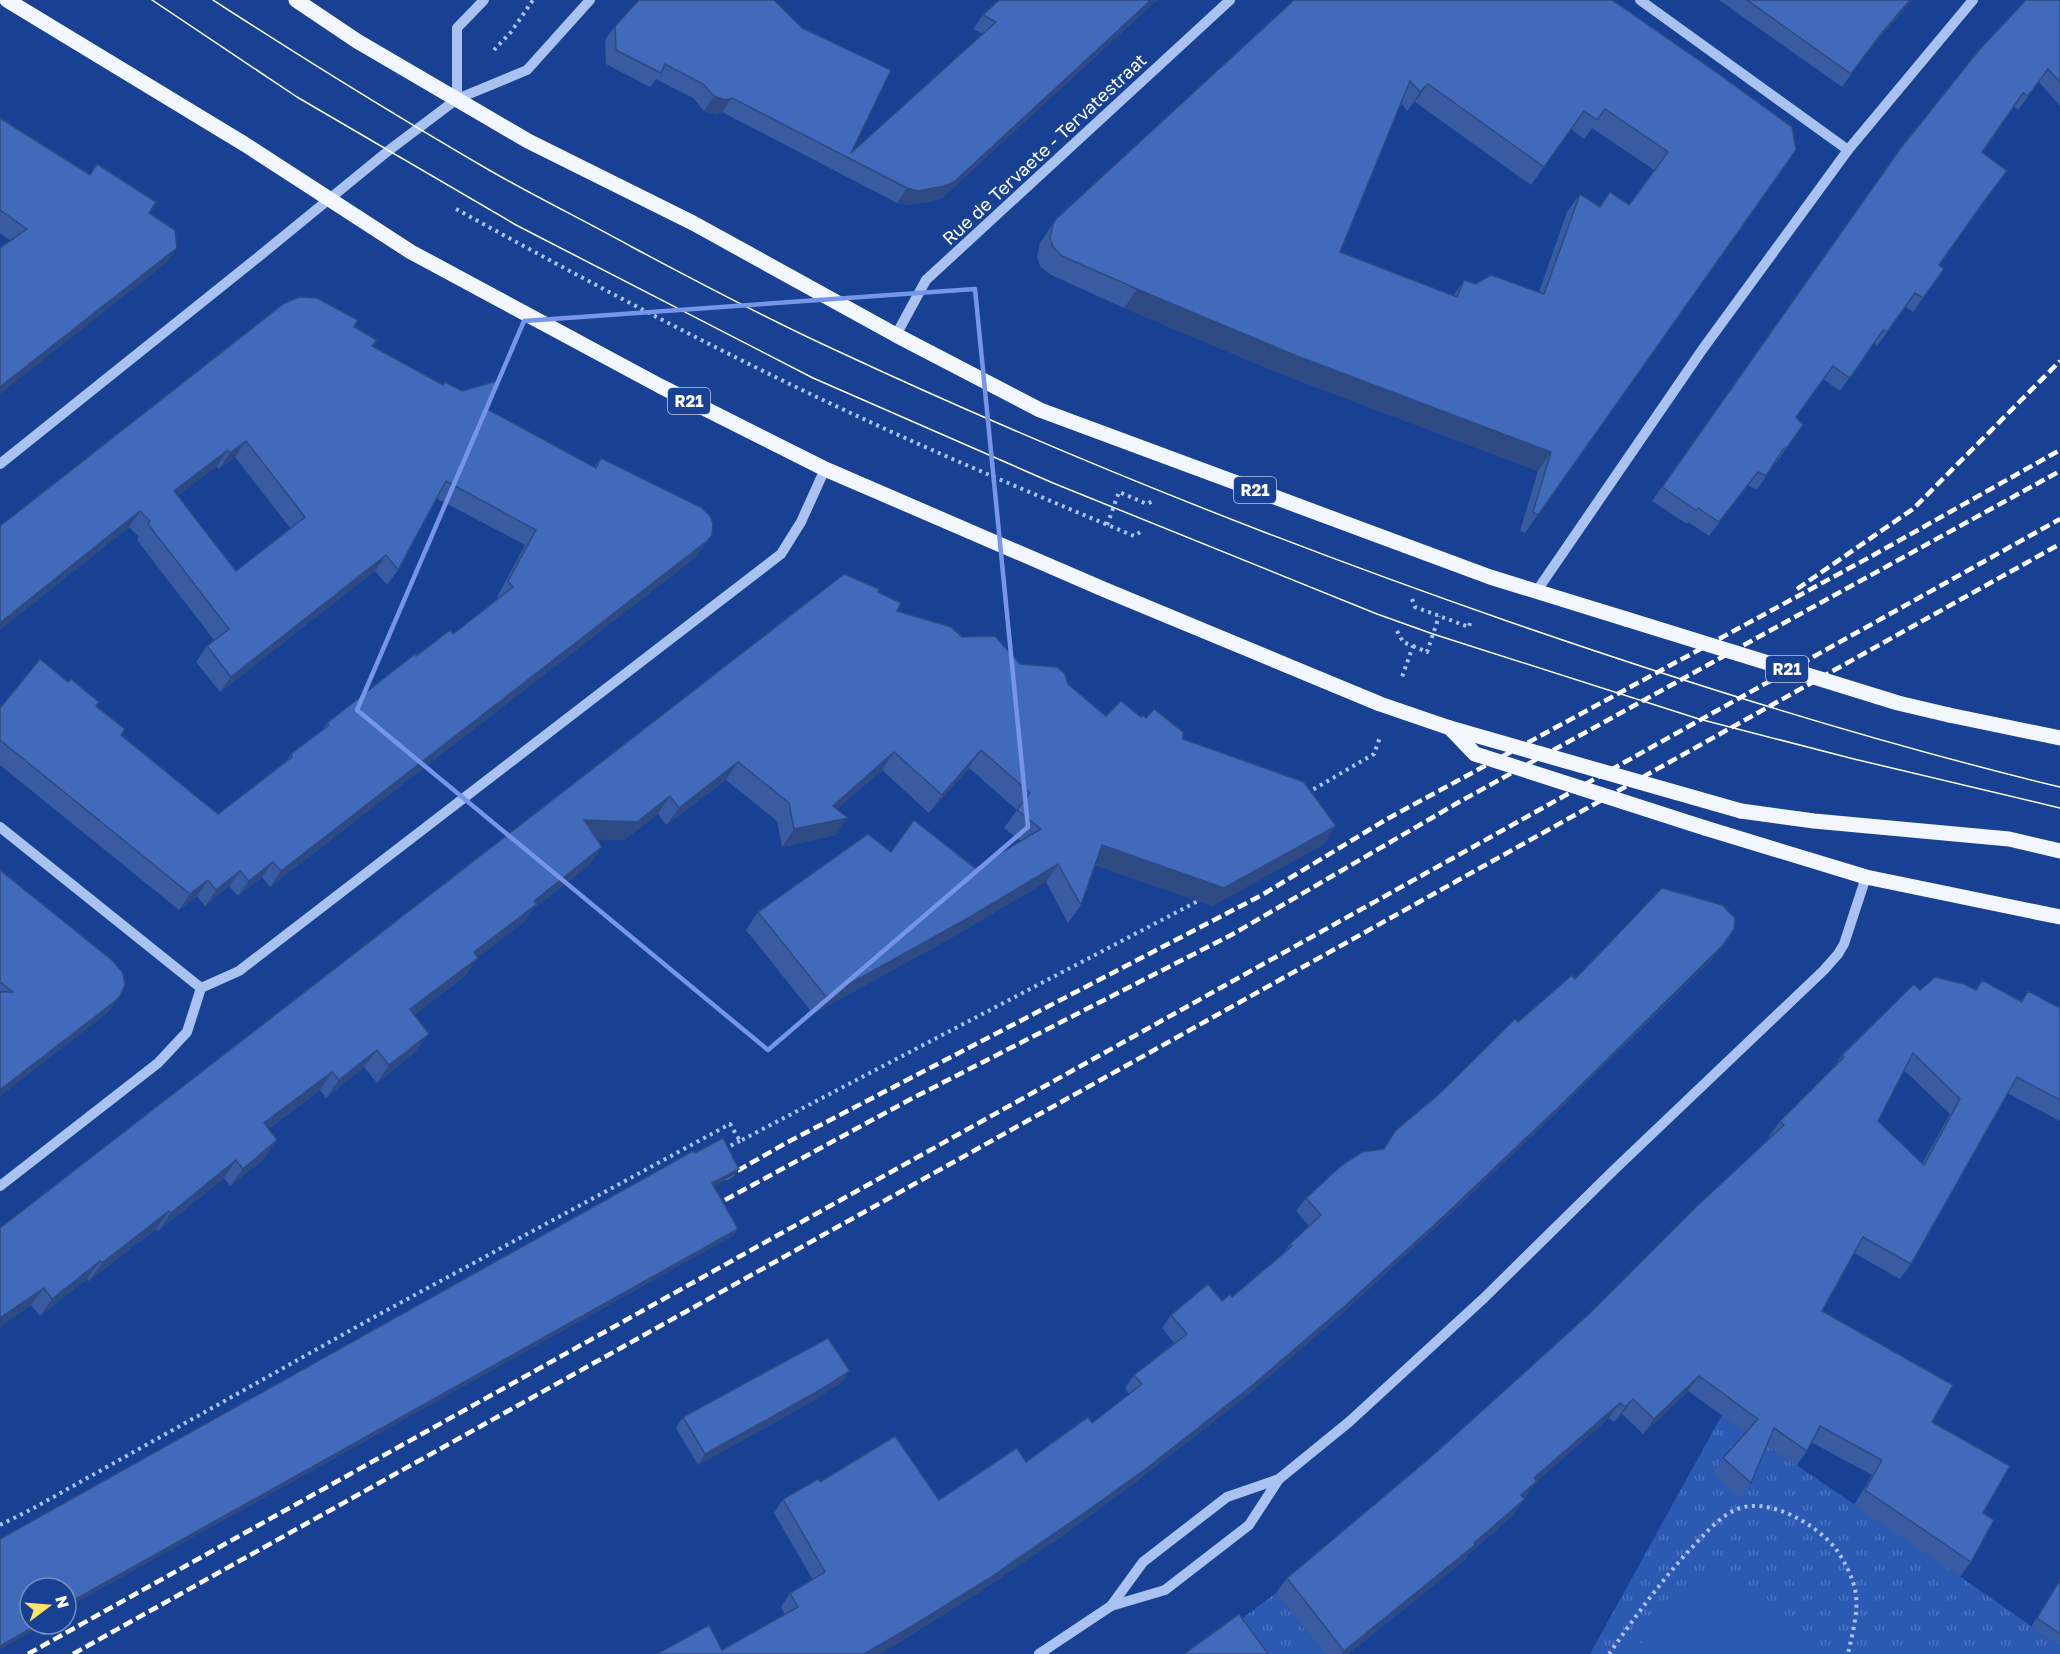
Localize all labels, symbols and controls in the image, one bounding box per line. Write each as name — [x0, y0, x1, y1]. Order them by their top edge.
street label: Rue de Tervaete - Tervatestraat — [938, 49, 1150, 249]
road number: R21 — [668, 388, 710, 414]
road number: R21 — [1234, 477, 1276, 503]
road number: R21 — [1766, 656, 1808, 682]
north arrow — [18, 1576, 78, 1636]
text: N — [51, 1593, 74, 1610]

